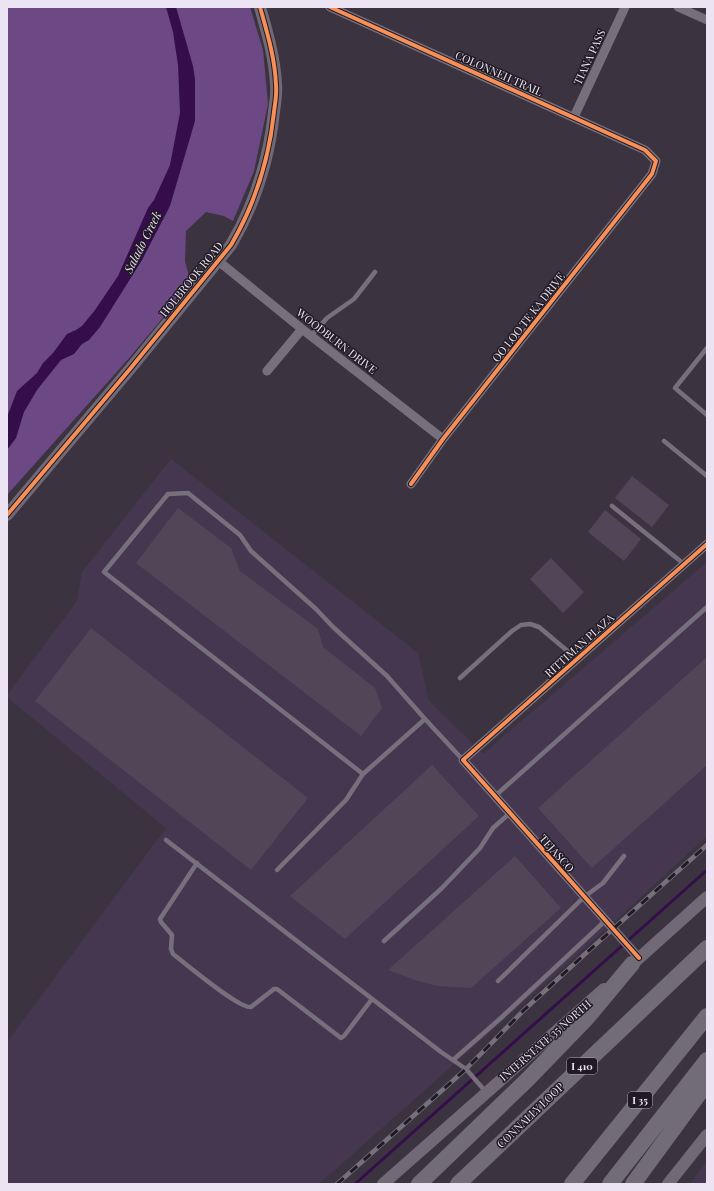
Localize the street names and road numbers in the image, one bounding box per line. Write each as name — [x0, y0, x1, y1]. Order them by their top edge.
street label: TIANA PASS — [570, 27, 608, 87]
street label: COLONNEH TRAIL — [453, 47, 545, 99]
street label: HOLBROOK ROAD — [156, 238, 226, 320]
street label: OO LOO TE KA DRIVE — [488, 269, 568, 365]
street label: WOODBURN DRIVE — [293, 304, 381, 377]
street label: RITTIMAN PLAZA — [541, 610, 617, 680]
street label: TEJASCO — [536, 831, 578, 875]
street label: INTERSTATE 35 NORTH — [496, 996, 594, 1084]
road number: I 410 — [567, 1058, 597, 1074]
street label: CONNALLY LOOP — [493, 1079, 567, 1151]
road number: I 35 — [628, 1092, 652, 1108]

